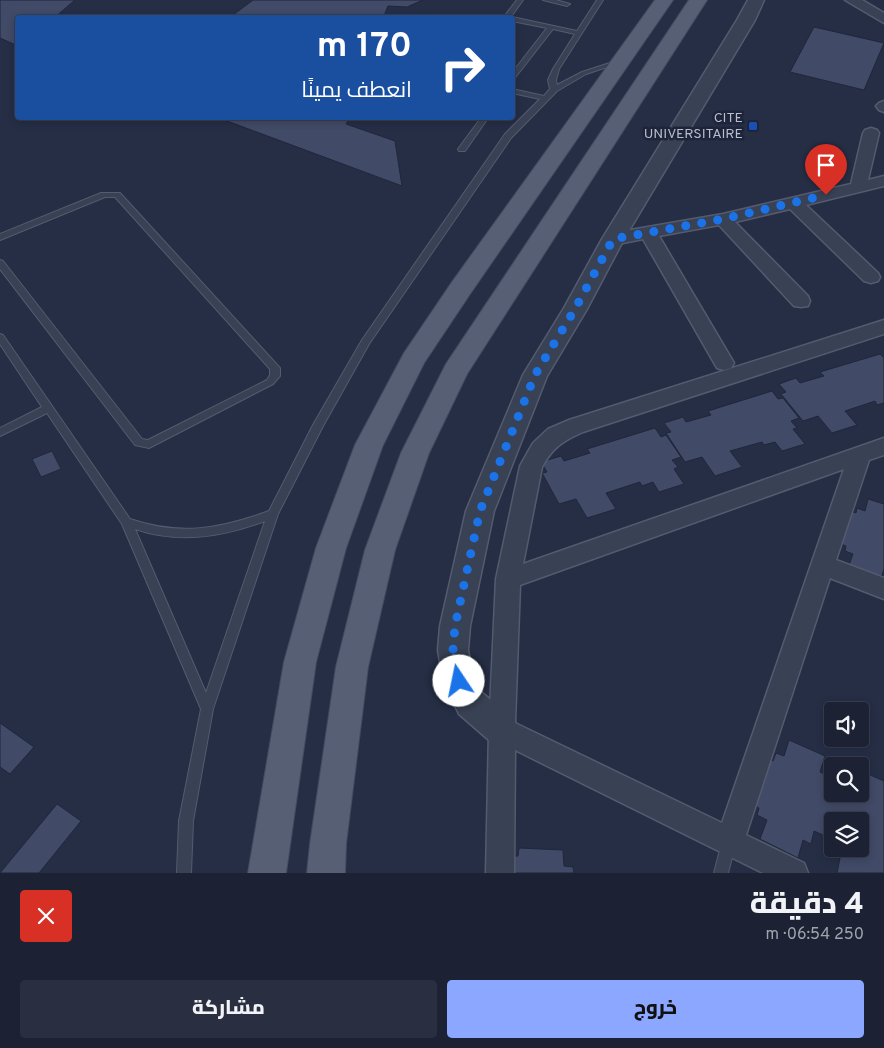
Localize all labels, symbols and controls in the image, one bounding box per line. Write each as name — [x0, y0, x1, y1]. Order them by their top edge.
text: 170 m — [317, 25, 412, 69]
icon: right — [430, 35, 495, 100]
text: انعطف يمينًا — [301, 78, 412, 105]
place label: CITE UNIVERSITAIRE — [644, 110, 743, 143]
marker: CITE UNIVERSITAIRE — [747, 120, 759, 132]
pin — [805, 144, 847, 195]
icon: arrive — [812, 151, 840, 179]
position arrow — [432, 654, 484, 706]
map controls — [824, 702, 869, 857]
button: sound — [824, 702, 869, 747]
button: search — [824, 757, 869, 802]
button: layers — [824, 812, 869, 857]
text: 4 دقيقة — [750, 887, 864, 924]
button: close — [20, 890, 72, 942]
text: 250 m · 06:54 — [766, 925, 864, 945]
button: مشاركة — [20, 980, 437, 1038]
button: خروج — [447, 980, 864, 1038]

